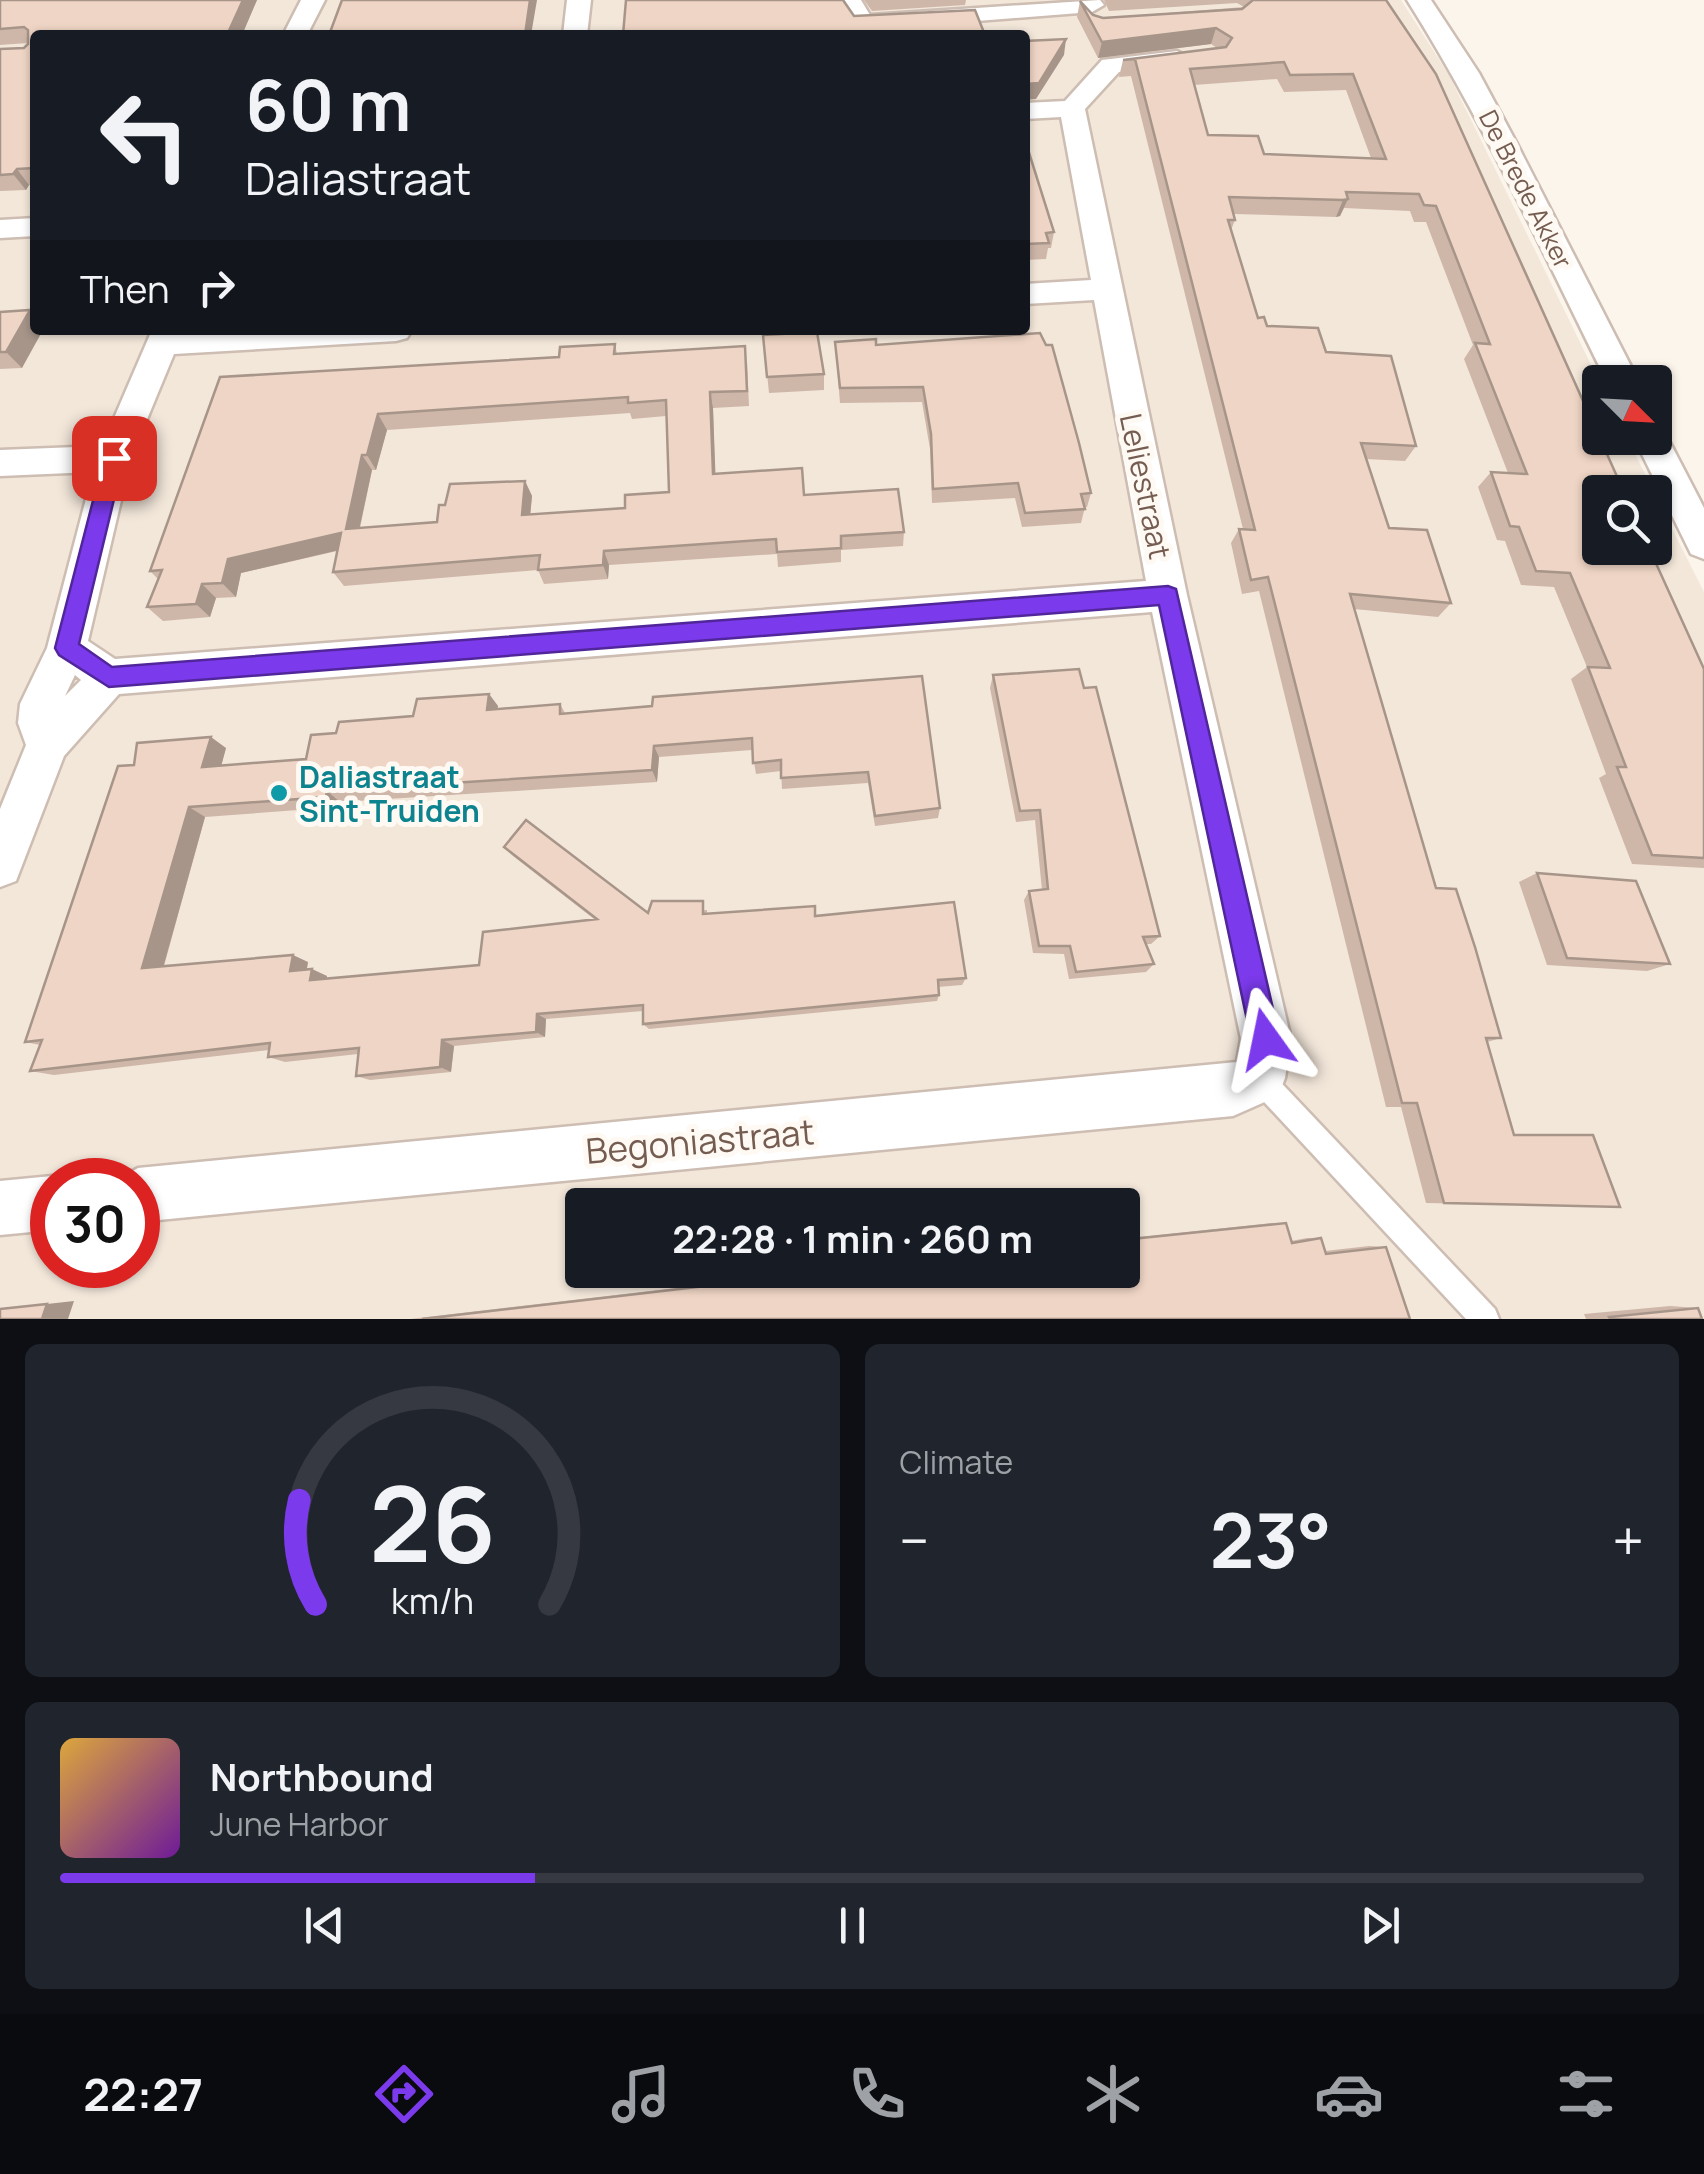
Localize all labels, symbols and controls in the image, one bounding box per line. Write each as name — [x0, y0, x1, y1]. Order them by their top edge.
text: 60 m — [245, 56, 412, 152]
icon: left — [80, 70, 210, 200]
street label: De Brede Akker — [1471, 104, 1581, 274]
text: Daliastraat — [245, 147, 471, 209]
icon: right — [189, 260, 244, 315]
text: Then — [80, 262, 169, 314]
north arrow — [1582, 365, 1672, 455]
map controls — [1582, 365, 1672, 565]
street label: Leliestraat — [1111, 409, 1181, 563]
pin — [72, 416, 157, 501]
icon: arrive — [87, 431, 142, 486]
button: search — [1582, 475, 1672, 565]
place label: Daliastraat Sint-Truiden — [299, 756, 480, 831]
marker: Daliastraat Sint-Truiden — [268, 782, 290, 804]
position arrow — [1214, 987, 1318, 1091]
street label: Begoniastraat — [584, 1107, 816, 1175]
speed limit sign: 30 — [30, 1158, 160, 1288]
text: 22:28 · 1 min · 260 m — [672, 1212, 1033, 1264]
text: Climate — [900, 1440, 1013, 1484]
text: 26 — [369, 1451, 496, 1593]
text: 23° — [1210, 1488, 1332, 1591]
text: − — [900, 1502, 929, 1578]
text: + — [1612, 1502, 1644, 1578]
text: km/h — [391, 1576, 474, 1625]
text: Northbound — [210, 1750, 434, 1802]
text: June Harbor — [210, 1802, 388, 1846]
icon: previous — [297, 1898, 352, 1953]
icon: pause — [825, 1898, 880, 1953]
icon: next — [1353, 1898, 1408, 1953]
icon: directions — [369, 2059, 439, 2129]
icon: music — [606, 2059, 676, 2129]
icon: phone — [842, 2059, 912, 2129]
icon: climate — [1078, 2059, 1148, 2129]
icon: car — [1314, 2059, 1384, 2129]
icon: filters — [1551, 2059, 1621, 2129]
text: 22:27 — [83, 2063, 203, 2125]

